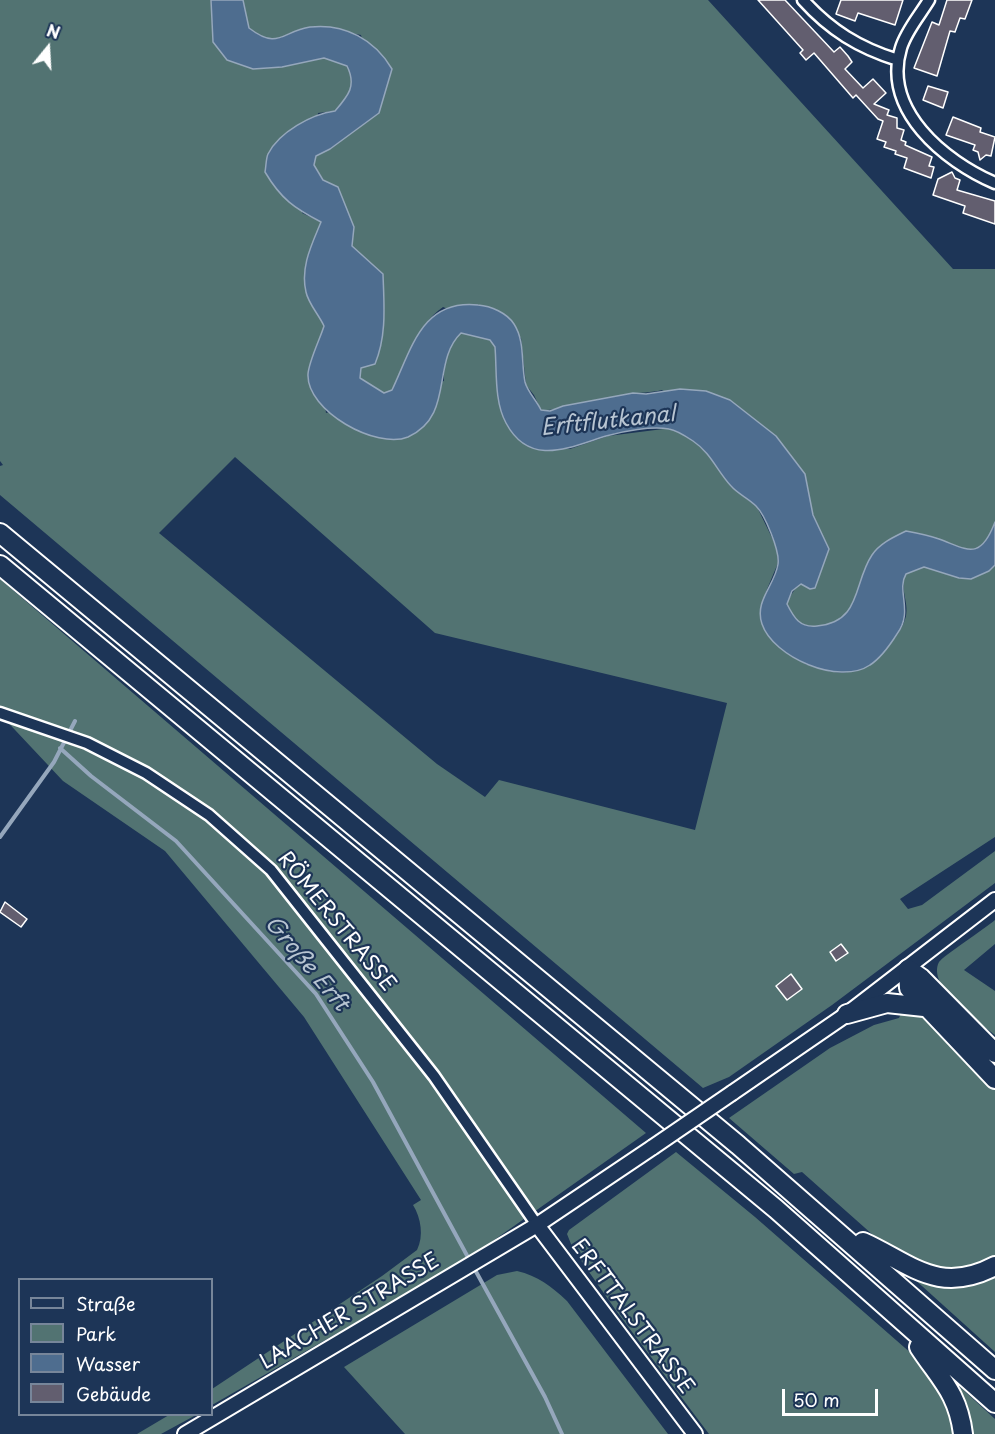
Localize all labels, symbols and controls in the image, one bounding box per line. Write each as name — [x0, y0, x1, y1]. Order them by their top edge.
north arrow — [18, 18, 78, 78]
text: N — [44, 18, 63, 44]
water label: Erftflutkanal — [539, 402, 677, 442]
street label: RÖMERSTRASSE — [272, 847, 400, 997]
water label: Große Erft — [259, 911, 353, 1017]
street label: ERFTTALSTRASSE — [565, 1234, 699, 1400]
street label: LAACHER STRASSE — [256, 1248, 444, 1376]
legend — [18, 1278, 213, 1416]
text: Straße — [76, 1290, 136, 1317]
text: Park — [76, 1320, 116, 1347]
text: Wasser — [76, 1350, 140, 1377]
scale bar — [785, 1377, 881, 1415]
text: Gebäude — [76, 1380, 151, 1407]
text: 50 m — [793, 1386, 840, 1413]

